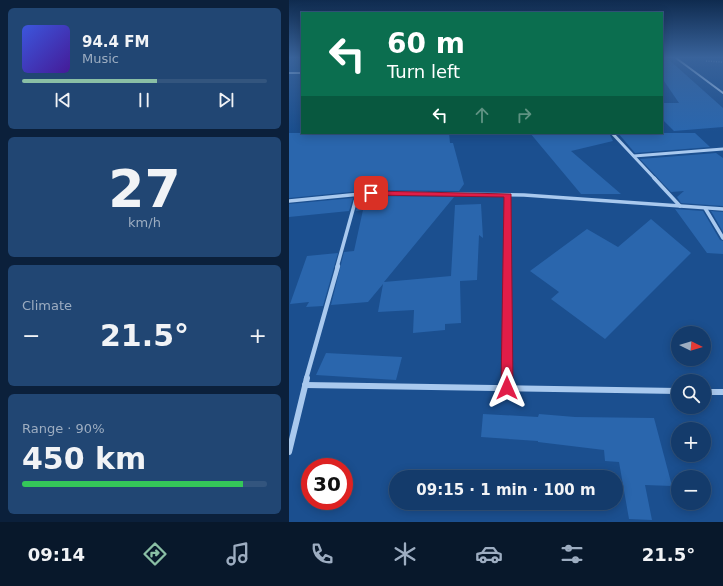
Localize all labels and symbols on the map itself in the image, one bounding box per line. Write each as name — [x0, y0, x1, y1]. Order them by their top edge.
pin — [354, 176, 388, 210]
north arrow — [671, 326, 711, 366]
position arrow — [486, 367, 528, 409]
speed limit sign: 30 — [301, 458, 353, 510]

